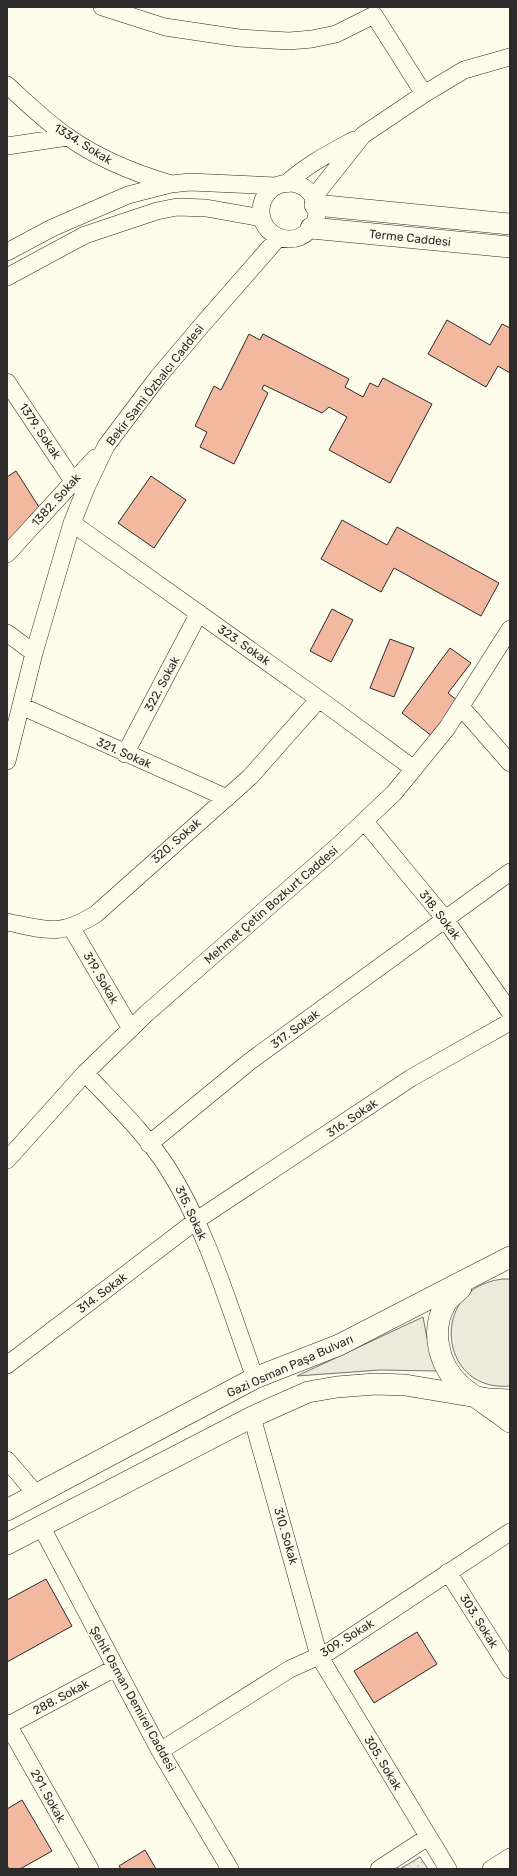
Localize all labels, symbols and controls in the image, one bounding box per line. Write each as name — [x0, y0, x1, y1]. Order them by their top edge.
street label: 1334. Sokak — [51, 121, 115, 168]
street label: Terme Caddesi — [368, 227, 452, 249]
street label: Bekir Sami Özbalcı Caddesi — [103, 322, 207, 448]
street label: 1379. Sokak — [16, 401, 64, 462]
street label: 1382. Sokak — [29, 470, 84, 529]
street label: 323. Sokak — [215, 622, 274, 669]
street label: 322. Sokak — [142, 653, 183, 714]
street label: 321. Sokak — [94, 735, 154, 772]
street label: 320. Sokak — [148, 815, 204, 866]
street label: Mehmet Çetin Bozkurt Caddesi — [201, 843, 341, 967]
street label: 318. Sokak — [416, 887, 464, 943]
street label: 319. Sokak — [81, 950, 122, 1007]
street label: 317. Sokak — [268, 1006, 323, 1051]
street label: 316. Sokak — [324, 1095, 381, 1140]
street label: 315. Sokak — [172, 1184, 210, 1243]
street label: 314. Sokak — [74, 1269, 130, 1316]
street label: Gazi Osman Paşa Bulvarı — [225, 1332, 356, 1400]
street label: 310. Sokak — [271, 1506, 301, 1567]
street label: 303. Sokak — [457, 1591, 502, 1651]
street label: 309. Sokak — [318, 1616, 377, 1660]
street label: Şehit Osman Demirel Caddesi — [87, 1624, 179, 1774]
street label: 288. Sokak — [31, 1676, 92, 1718]
street label: 305. Sokak — [361, 1733, 405, 1793]
street label: 291. Sokak — [28, 1767, 69, 1826]

